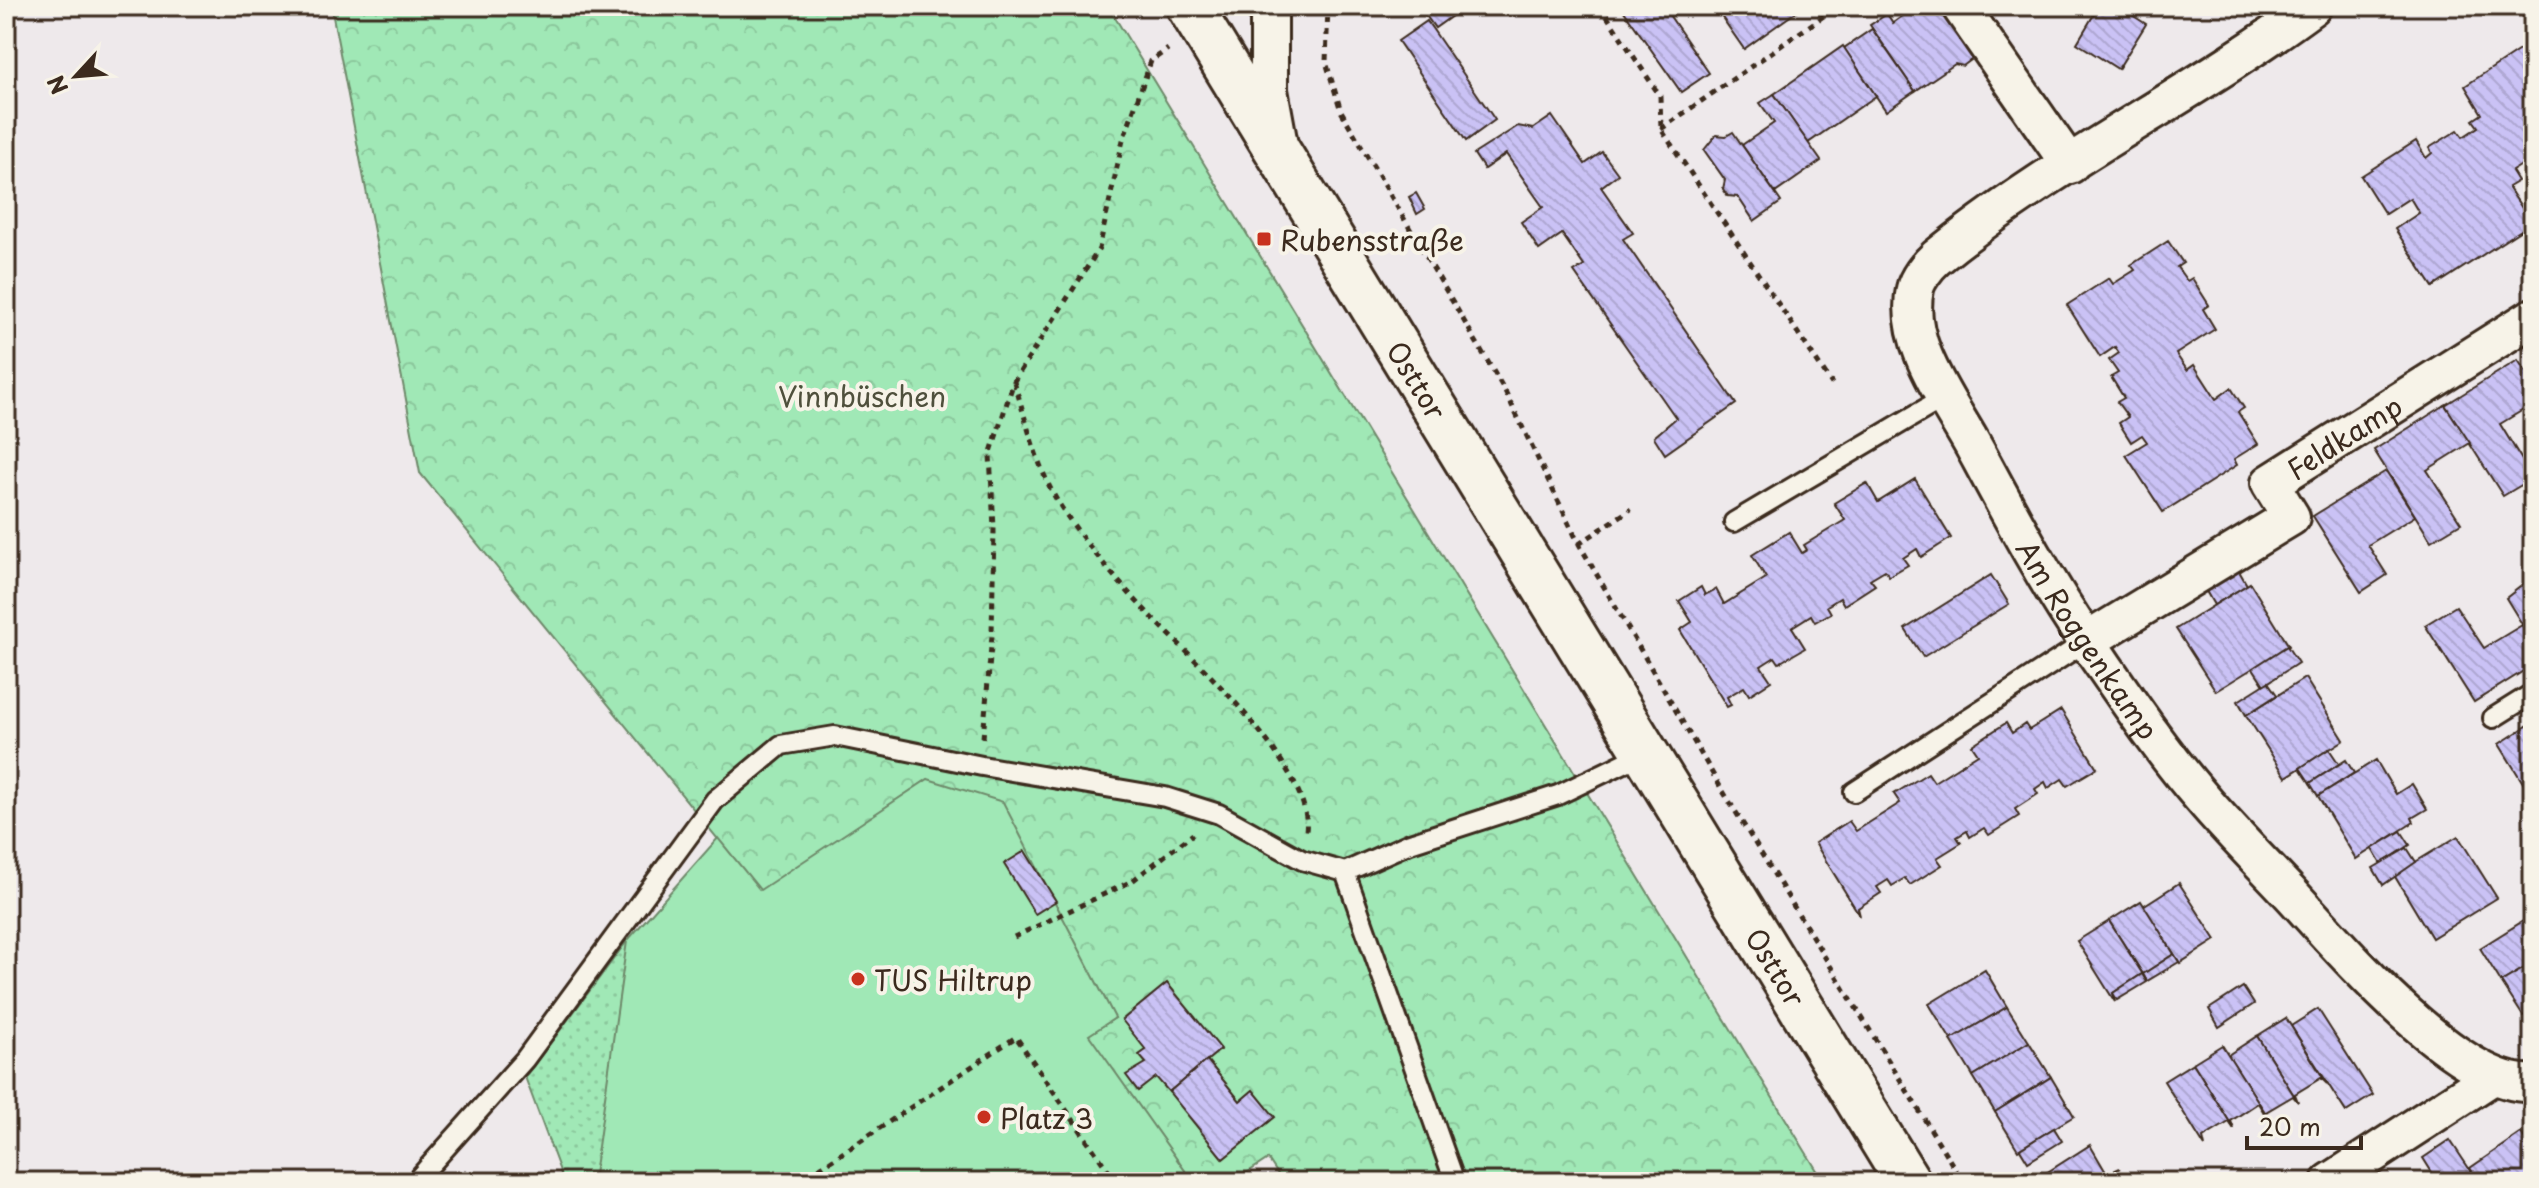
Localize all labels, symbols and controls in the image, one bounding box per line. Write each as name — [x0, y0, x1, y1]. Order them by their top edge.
north arrow — [36, 36, 116, 116]
text: N — [38, 70, 75, 100]
place label: Rubensstraße — [1280, 218, 1464, 261]
marker: Rubensstraße — [1255, 230, 1273, 248]
street label: Osttor — [1377, 332, 1458, 427]
park label: Vinnbüschen — [778, 374, 946, 417]
street label: Feldkamp — [2278, 384, 2410, 489]
street label: Am Roggenkamp — [2007, 531, 2170, 748]
street label: Osttor — [1736, 919, 1817, 1014]
place label: TUS Hiltrup — [874, 958, 1032, 1001]
marker: TUS Hiltrup — [849, 970, 867, 988]
place label: Platz 3 — [1000, 1096, 1093, 1139]
scale bar — [2247, 1100, 2361, 1150]
marker: Platz 3 — [975, 1108, 993, 1126]
text: 20 m — [2259, 1108, 2321, 1144]

